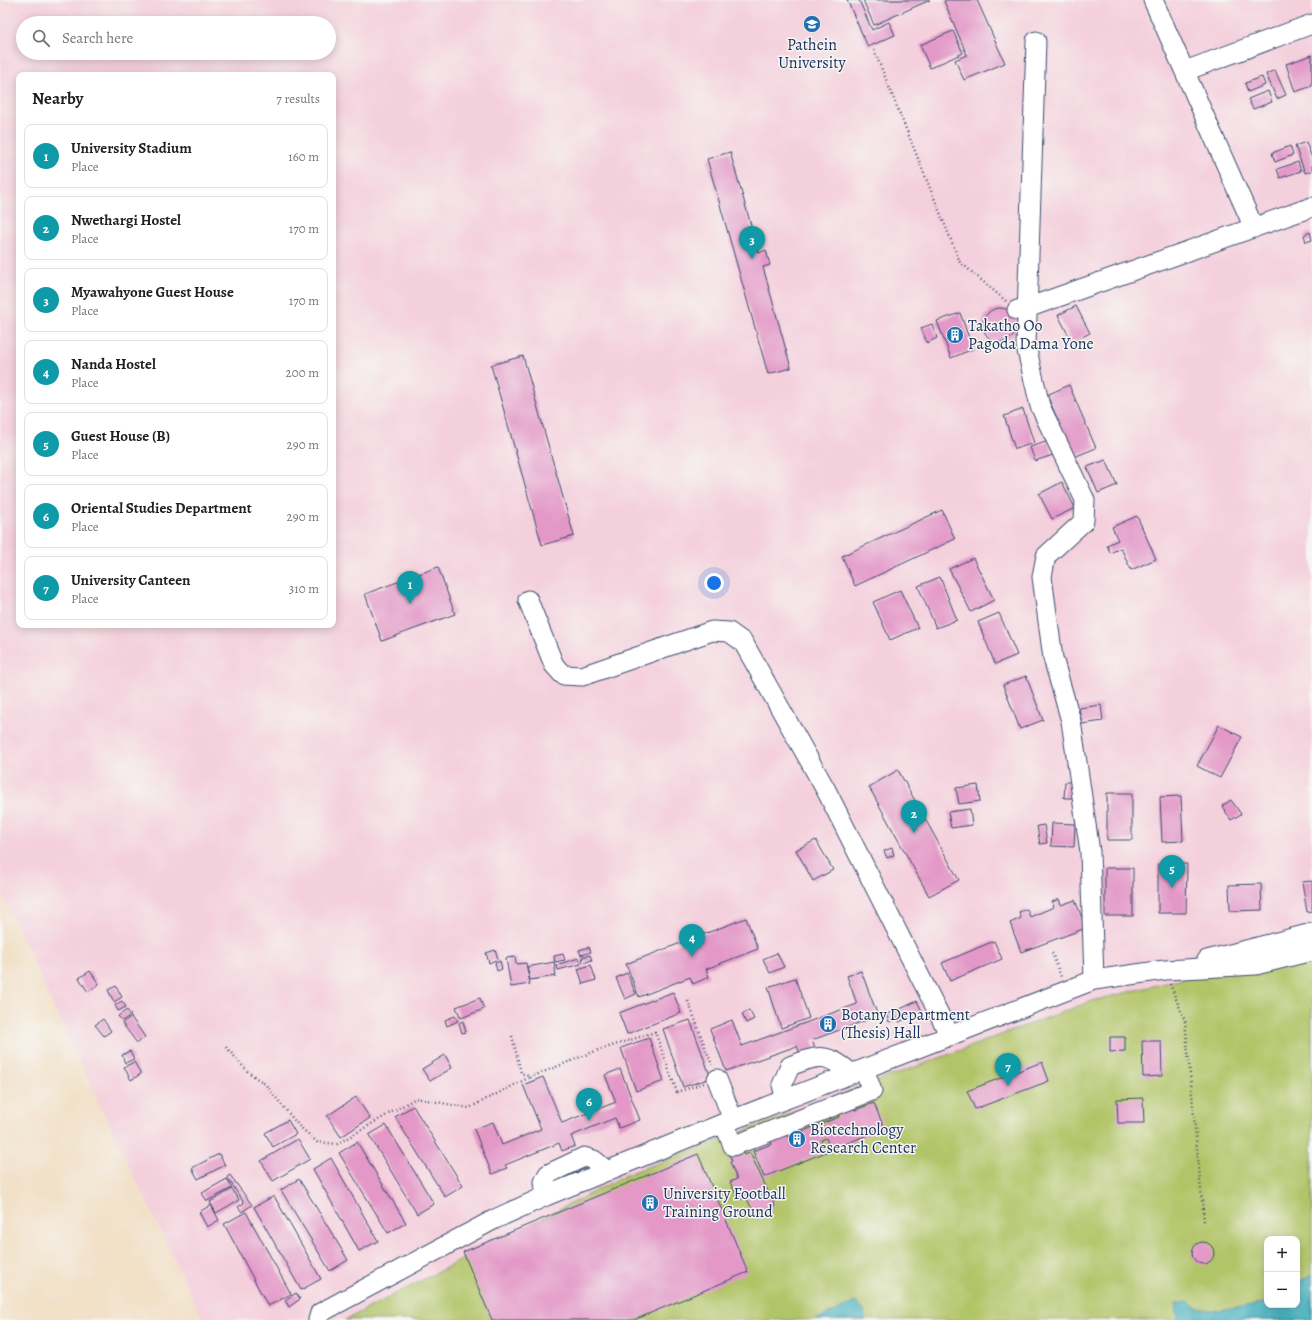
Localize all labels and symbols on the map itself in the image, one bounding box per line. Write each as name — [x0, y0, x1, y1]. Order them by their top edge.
school or university icon: Pathein University — [802, 14, 822, 34]
place label: Pathein University — [778, 34, 847, 74]
pin: 3 — [739, 226, 765, 259]
place label: Takatho Oo Pagoda Dama Yone — [968, 315, 1094, 355]
building icon: Takatho Oo Pagoda Dama Yone — [945, 325, 965, 345]
pin: 1 — [397, 571, 423, 604]
your location — [704, 573, 724, 593]
pin: 2 — [901, 800, 927, 833]
pin: 5 — [1159, 855, 1185, 888]
pin: 4 — [679, 924, 705, 957]
place label: Botany Department (Thesis) Hall — [841, 1004, 970, 1044]
building icon: Botany Department (Thesis) Hall — [818, 1014, 838, 1034]
pin: 7 — [995, 1053, 1021, 1086]
pin: 6 — [576, 1088, 602, 1121]
place label: Biotechnology Research Center — [810, 1119, 916, 1159]
building icon: Biotechnology Research Center — [787, 1129, 807, 1149]
place label: University Football Training Ground — [663, 1183, 786, 1223]
building icon: University Football Training Ground — [640, 1193, 660, 1213]

